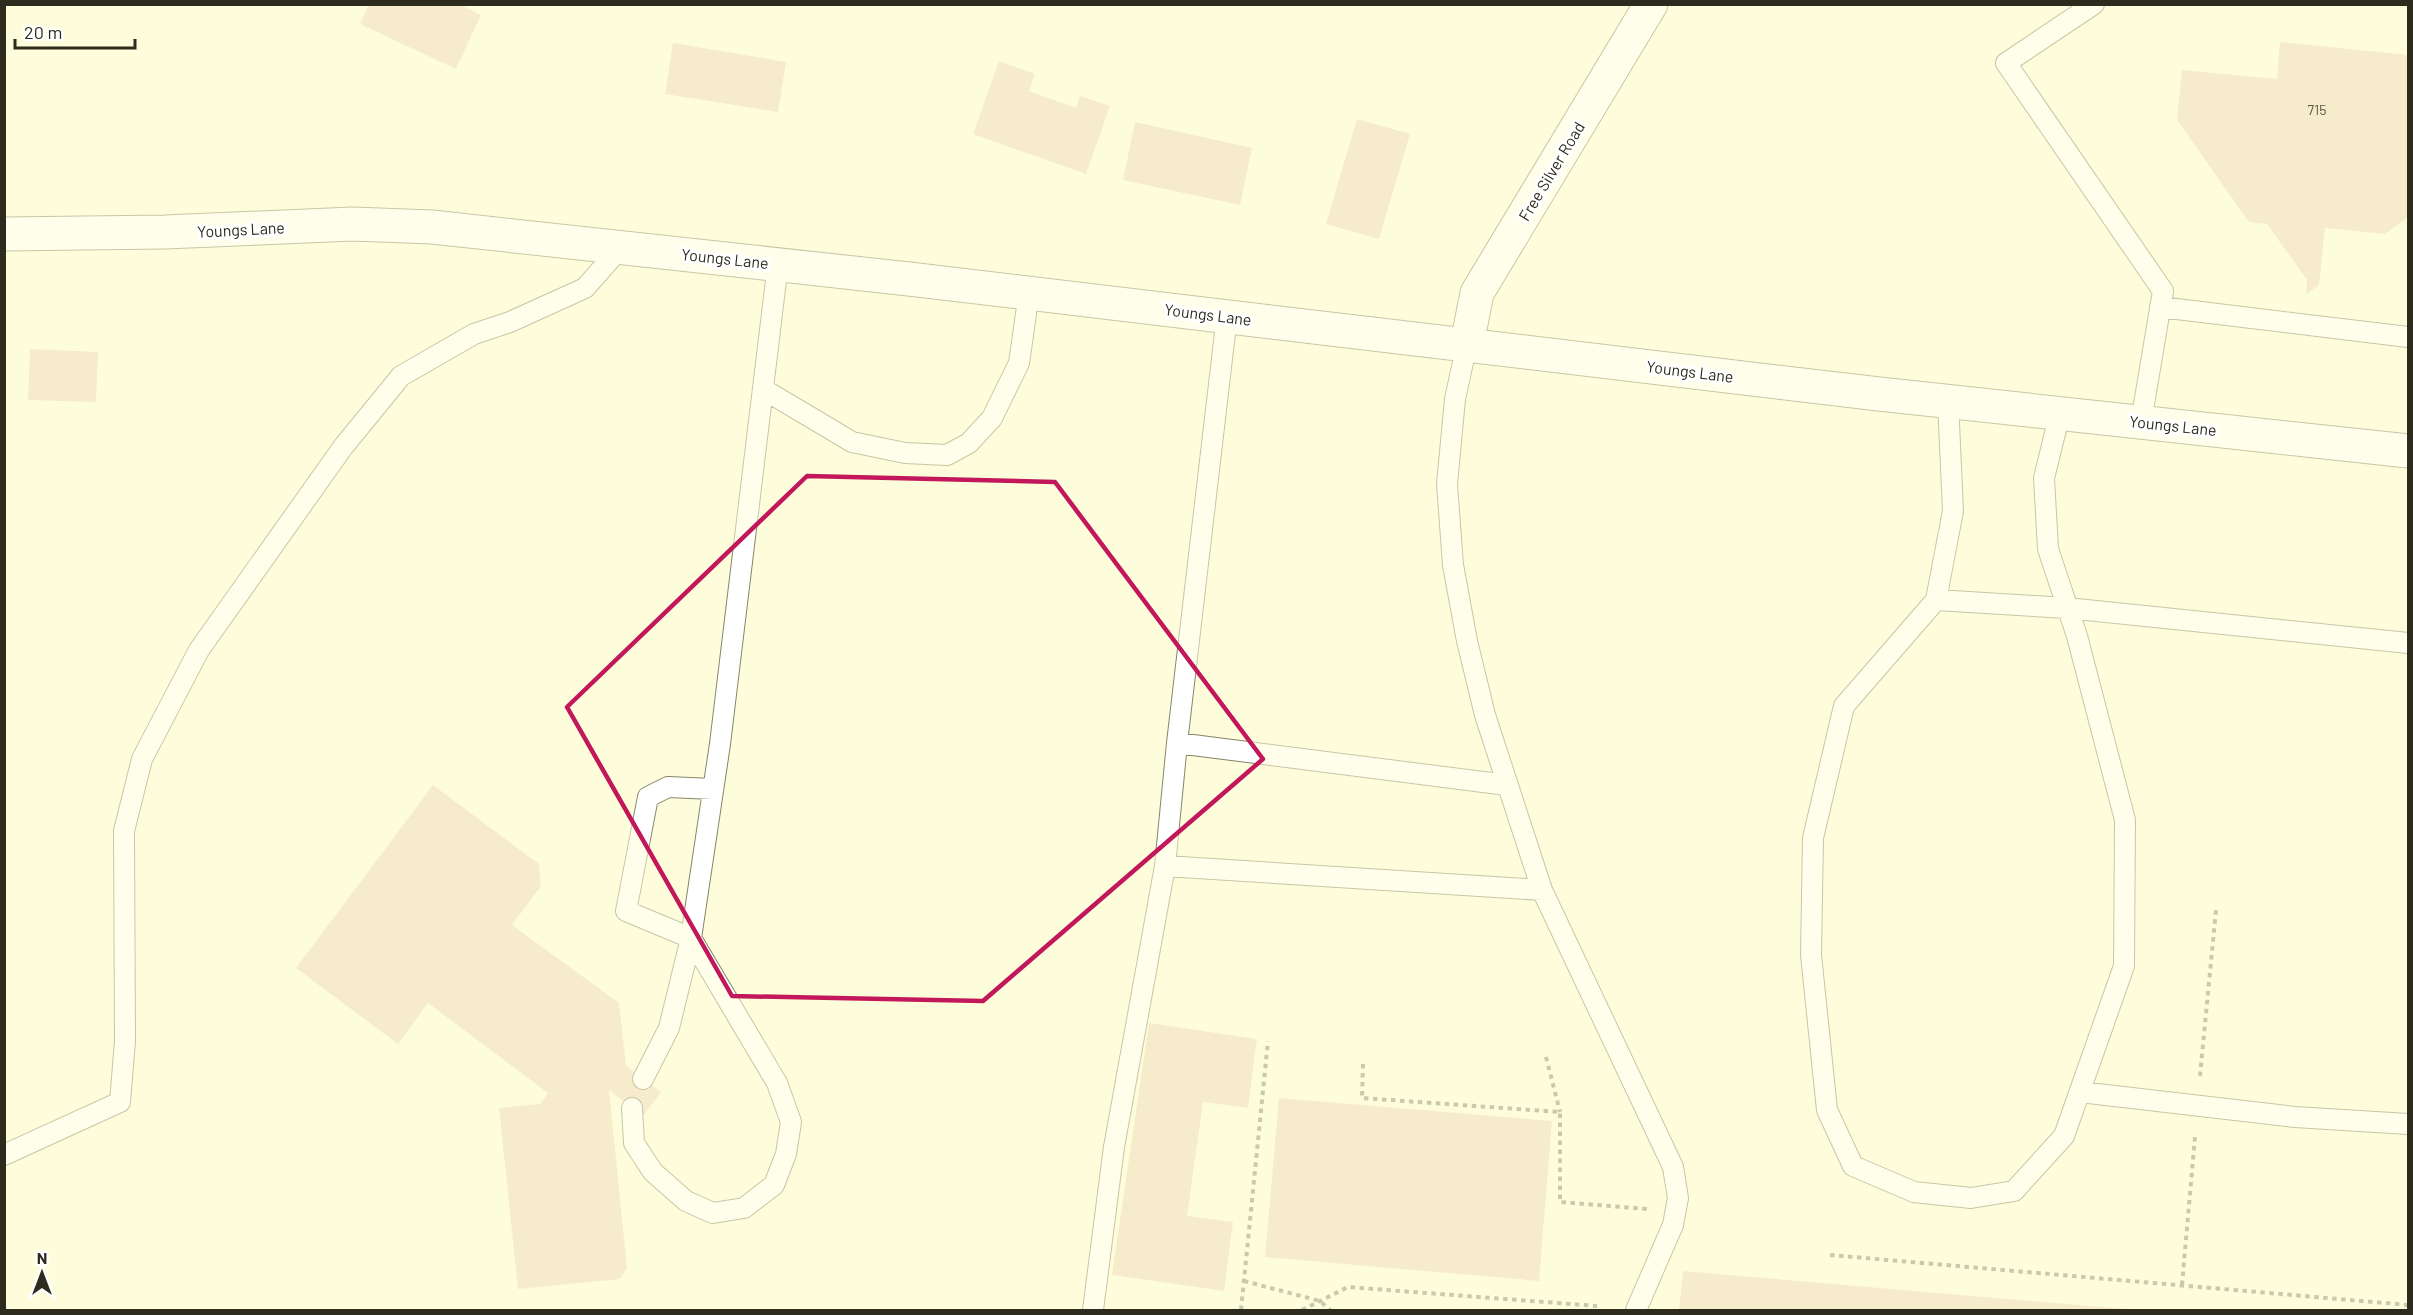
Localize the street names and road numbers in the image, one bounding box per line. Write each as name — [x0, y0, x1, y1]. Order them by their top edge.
street label: Free Silver Road — [1514, 118, 1588, 224]
street label: Youngs Lane — [197, 217, 285, 241]
street label: Youngs Lane — [680, 244, 770, 272]
street label: Youngs Lane — [1163, 299, 1253, 329]
street label: Youngs Lane — [1645, 356, 1735, 386]
street label: Youngs Lane — [2128, 411, 2218, 439]

